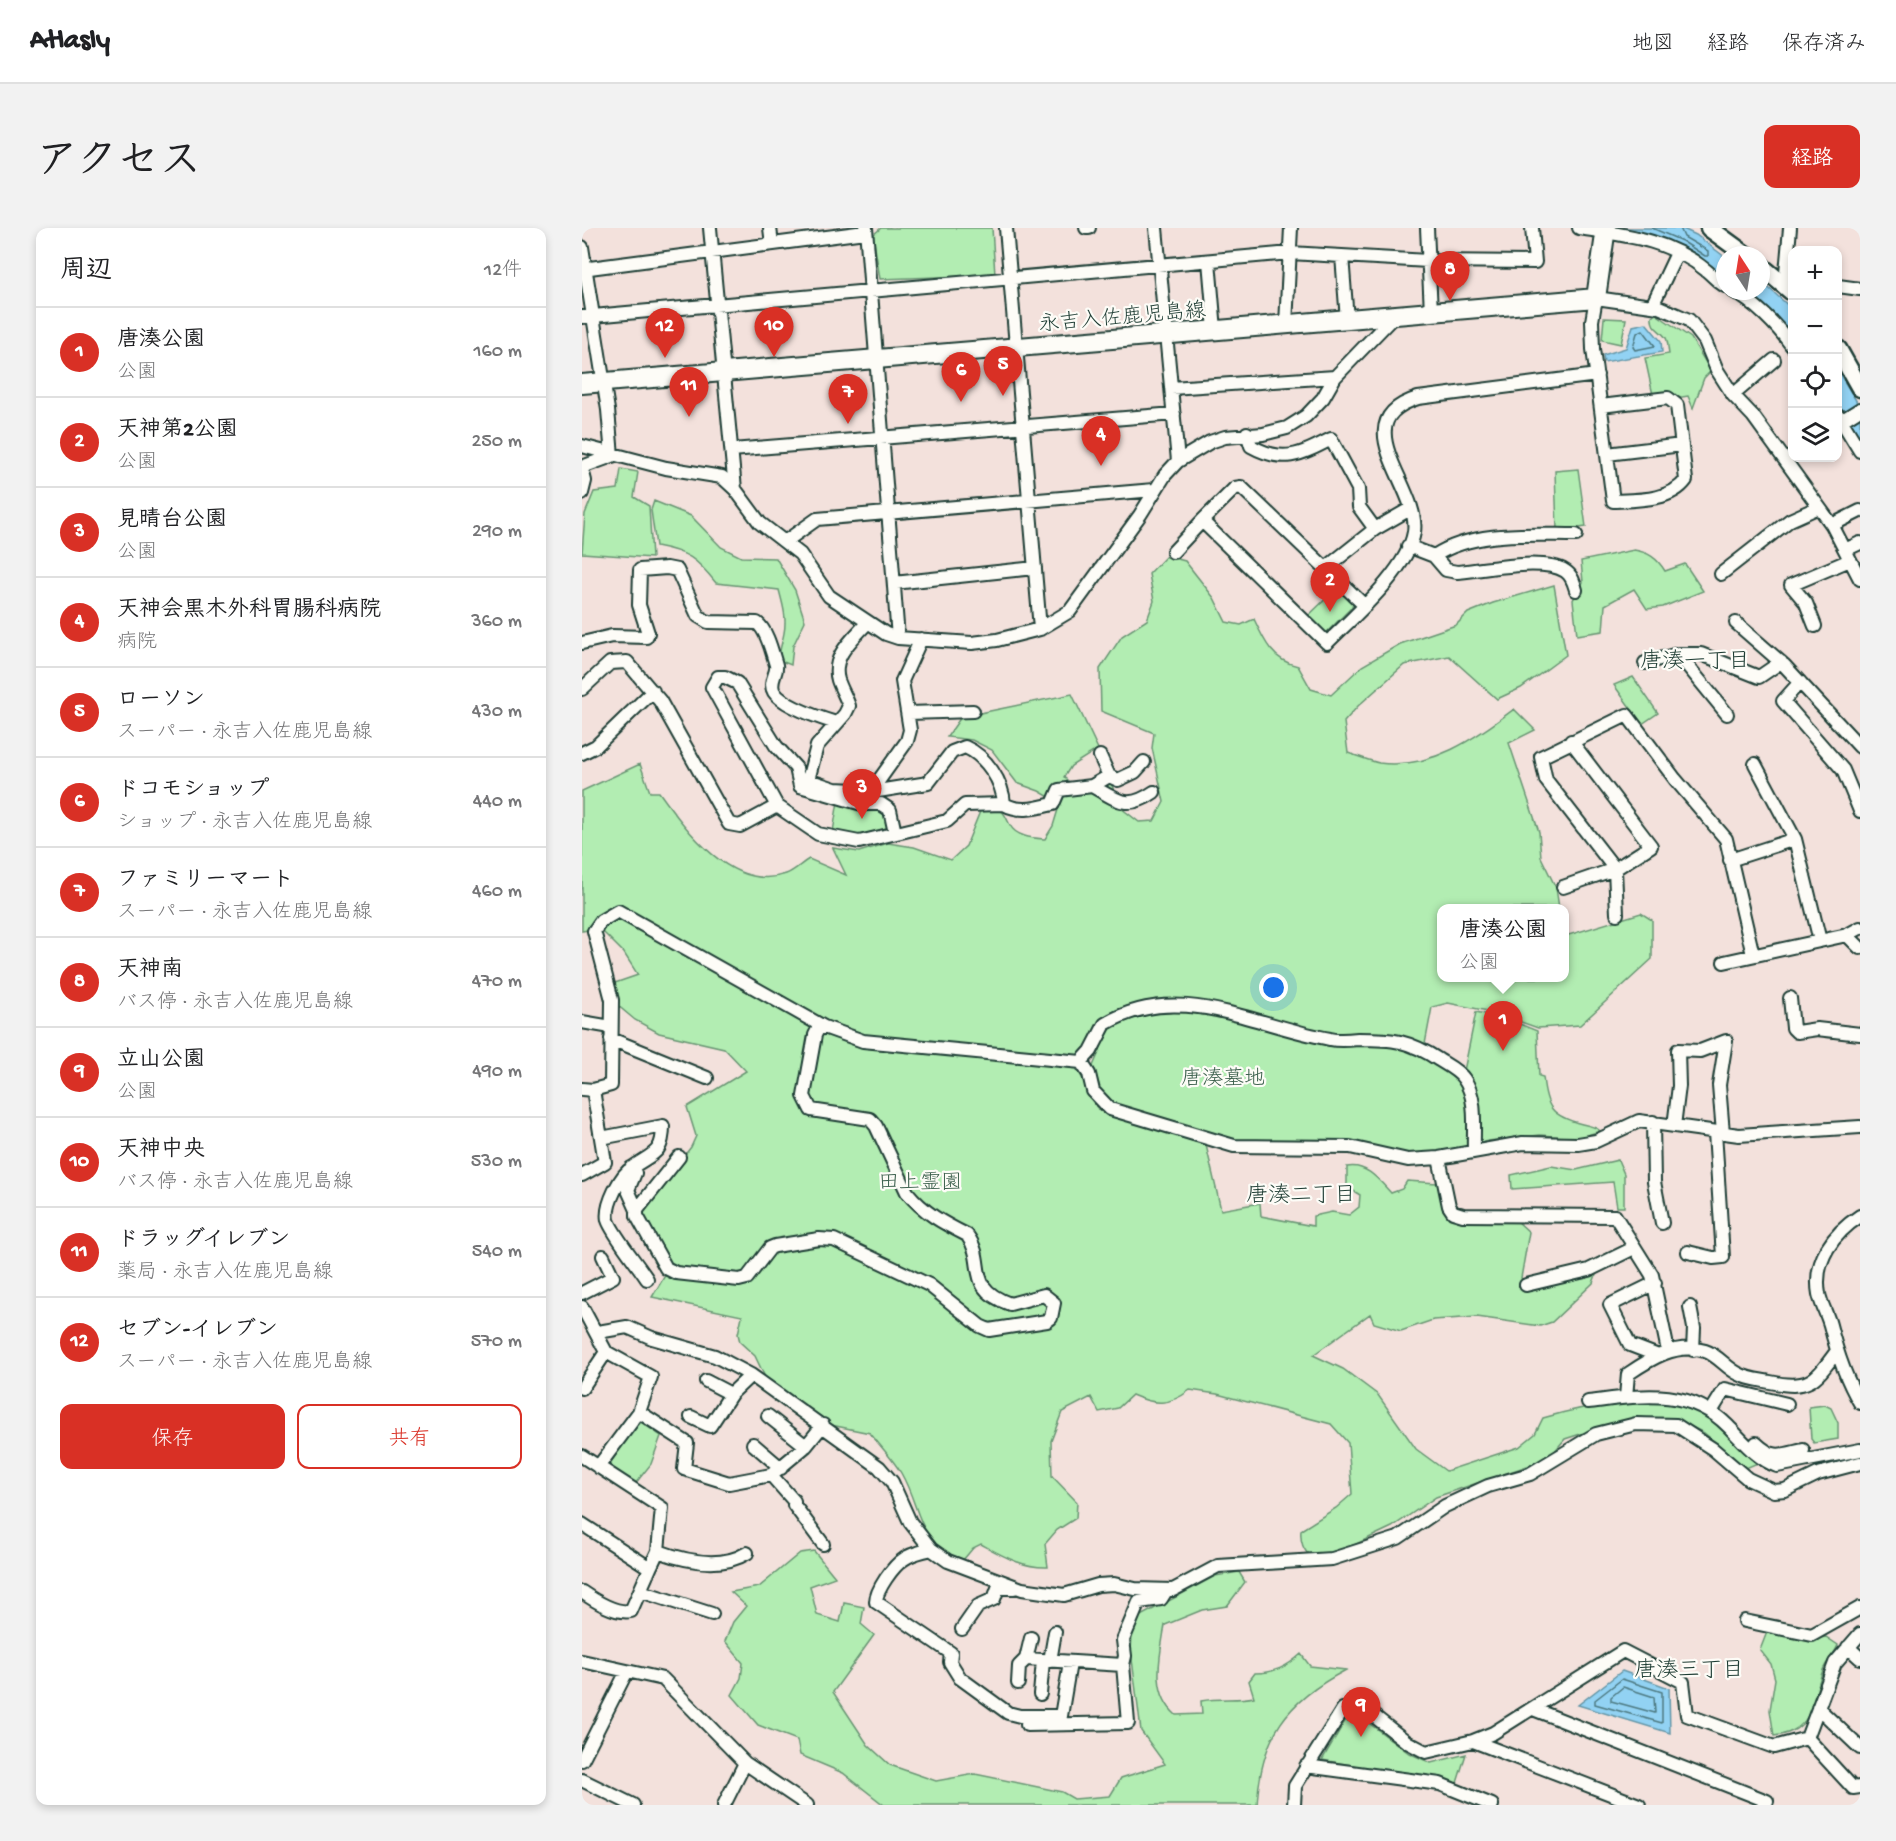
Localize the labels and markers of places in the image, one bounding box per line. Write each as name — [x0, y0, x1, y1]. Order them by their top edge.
pin: 8 — [1430, 251, 1470, 301]
pin: 12 — [646, 308, 685, 358]
pin: 10 — [754, 308, 794, 357]
pin: 5 — [984, 346, 1022, 396]
pin: 6 — [942, 352, 980, 402]
pin: 11 — [670, 368, 708, 417]
pin: 7 — [828, 374, 868, 424]
pin: 4 — [1082, 416, 1120, 466]
pin: 2 — [1310, 562, 1350, 612]
pin: 3 — [842, 770, 882, 819]
pin: 1 — [1484, 1002, 1522, 1051]
pin: 9 — [1342, 1688, 1380, 1737]

